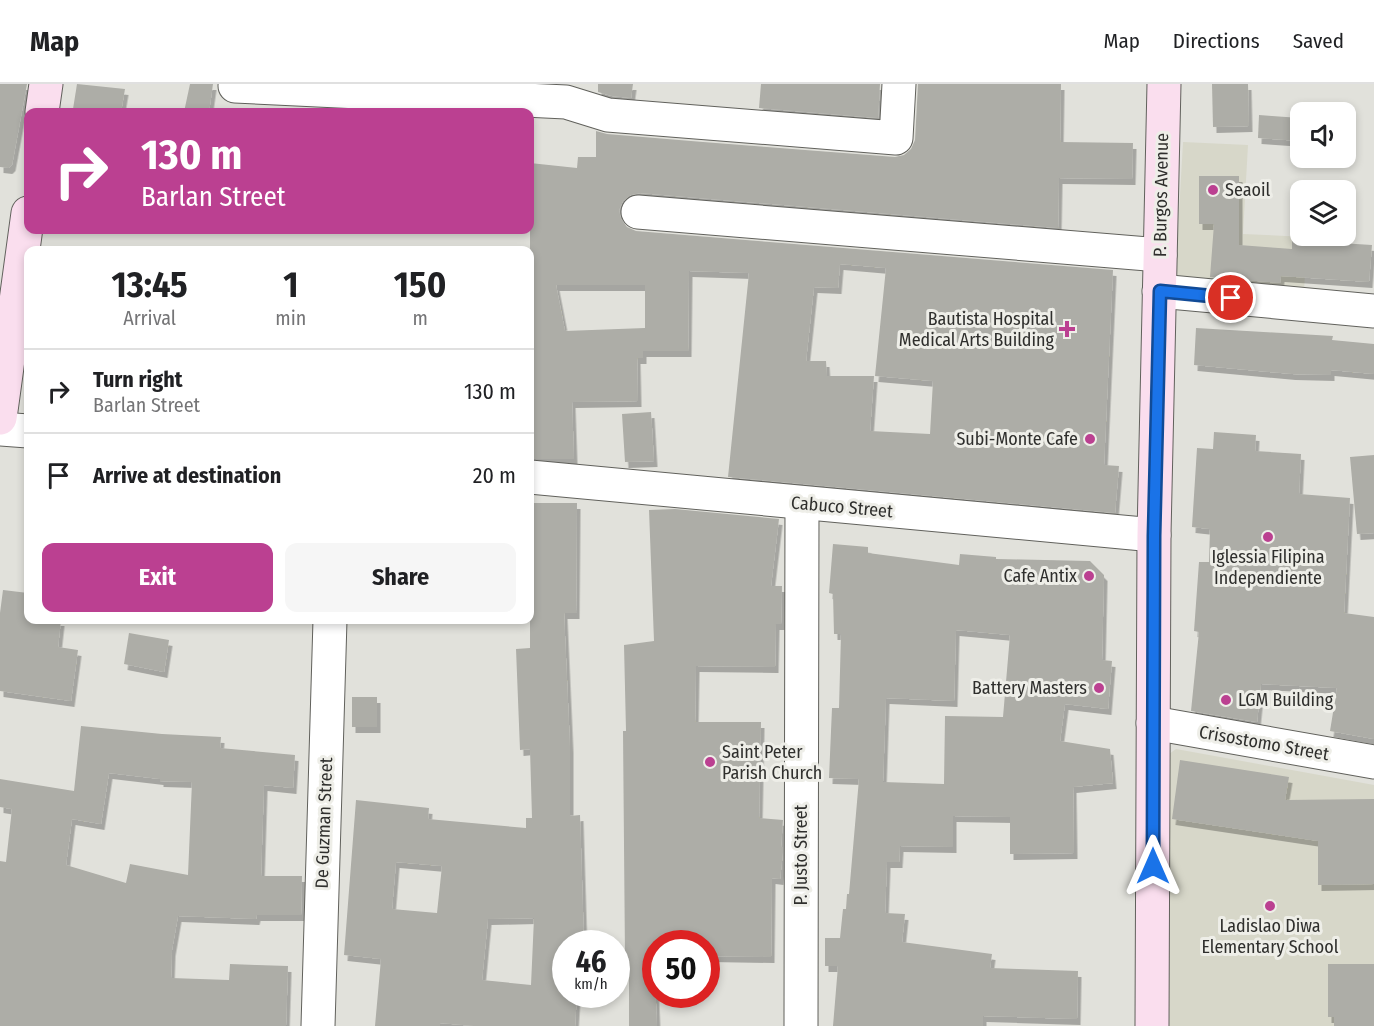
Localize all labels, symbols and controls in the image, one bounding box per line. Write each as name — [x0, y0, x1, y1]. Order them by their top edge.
text: Map — [30, 25, 79, 58]
text: Map — [1103, 28, 1140, 54]
text: Directions — [1173, 28, 1260, 54]
text: Saved — [1293, 28, 1344, 54]
map controls — [1290, 102, 1356, 246]
button: sound — [1290, 102, 1356, 168]
text: 130 m — [141, 130, 242, 180]
icon: right — [42, 132, 120, 210]
street label: P. Burgos Avenue — [1149, 133, 1173, 257]
place label: Seaoil — [1225, 179, 1270, 201]
button: layers — [1290, 180, 1356, 246]
text: Barlan Street — [141, 181, 286, 213]
marker: Seaoil — [1206, 183, 1220, 197]
text: 13:45 — [112, 263, 188, 307]
text: 1 — [283, 263, 298, 307]
text: 150 — [394, 263, 446, 307]
pin — [1205, 272, 1256, 323]
icon: arrive — [1214, 281, 1247, 314]
text: Arrival — [123, 306, 176, 330]
text: min — [275, 306, 306, 330]
text: m — [412, 306, 428, 330]
place label: Bautista Hospital Medical Arts Building — [899, 308, 1055, 351]
marker: Bautista Hospital Medical Arts Building — [1058, 320, 1076, 338]
text: Turn right — [93, 366, 182, 393]
icon: right — [42, 375, 75, 408]
text: 130 m — [464, 378, 516, 405]
text: Barlan Street — [93, 393, 200, 417]
place label: Subi-Monte Cafe — [956, 428, 1078, 450]
marker: Subi-Monte Cafe — [1083, 432, 1097, 446]
icon: arrive — [42, 459, 75, 492]
text: Arrive at destination — [93, 462, 281, 489]
text: 20 m — [473, 462, 516, 489]
street label: Cabuco Street — [790, 492, 894, 522]
marker: Iglessia Filipina Independiente — [1261, 530, 1275, 544]
button: Exit — [42, 543, 273, 612]
button: Share — [285, 543, 516, 612]
place label: Iglessia Filipina Independiente — [1211, 546, 1325, 589]
place label: Cafe Antix — [1004, 565, 1077, 587]
marker: Cafe Antix — [1082, 569, 1096, 583]
place label: Battery Masters — [972, 677, 1087, 699]
marker: Battery Masters — [1092, 681, 1106, 695]
place label: LGM Building — [1238, 689, 1334, 711]
marker: LGM Building — [1219, 693, 1233, 707]
street label: Crisostomo Street — [1197, 721, 1331, 765]
place label: Saint Peter Parish Church — [722, 741, 822, 784]
marker: Saint Peter Parish Church — [703, 755, 717, 769]
street label: De Guzman Street — [311, 757, 337, 889]
street label: P. Justo Street — [790, 804, 812, 905]
position arrow — [1121, 834, 1185, 898]
marker: Ladislao Diwa Elementary School — [1263, 899, 1277, 913]
place label: Ladislao Diwa Elementary School — [1201, 915, 1339, 958]
speed limit sign: 50 — [642, 930, 720, 1008]
text: 46 — [575, 944, 607, 980]
text: km/h — [574, 975, 608, 993]

